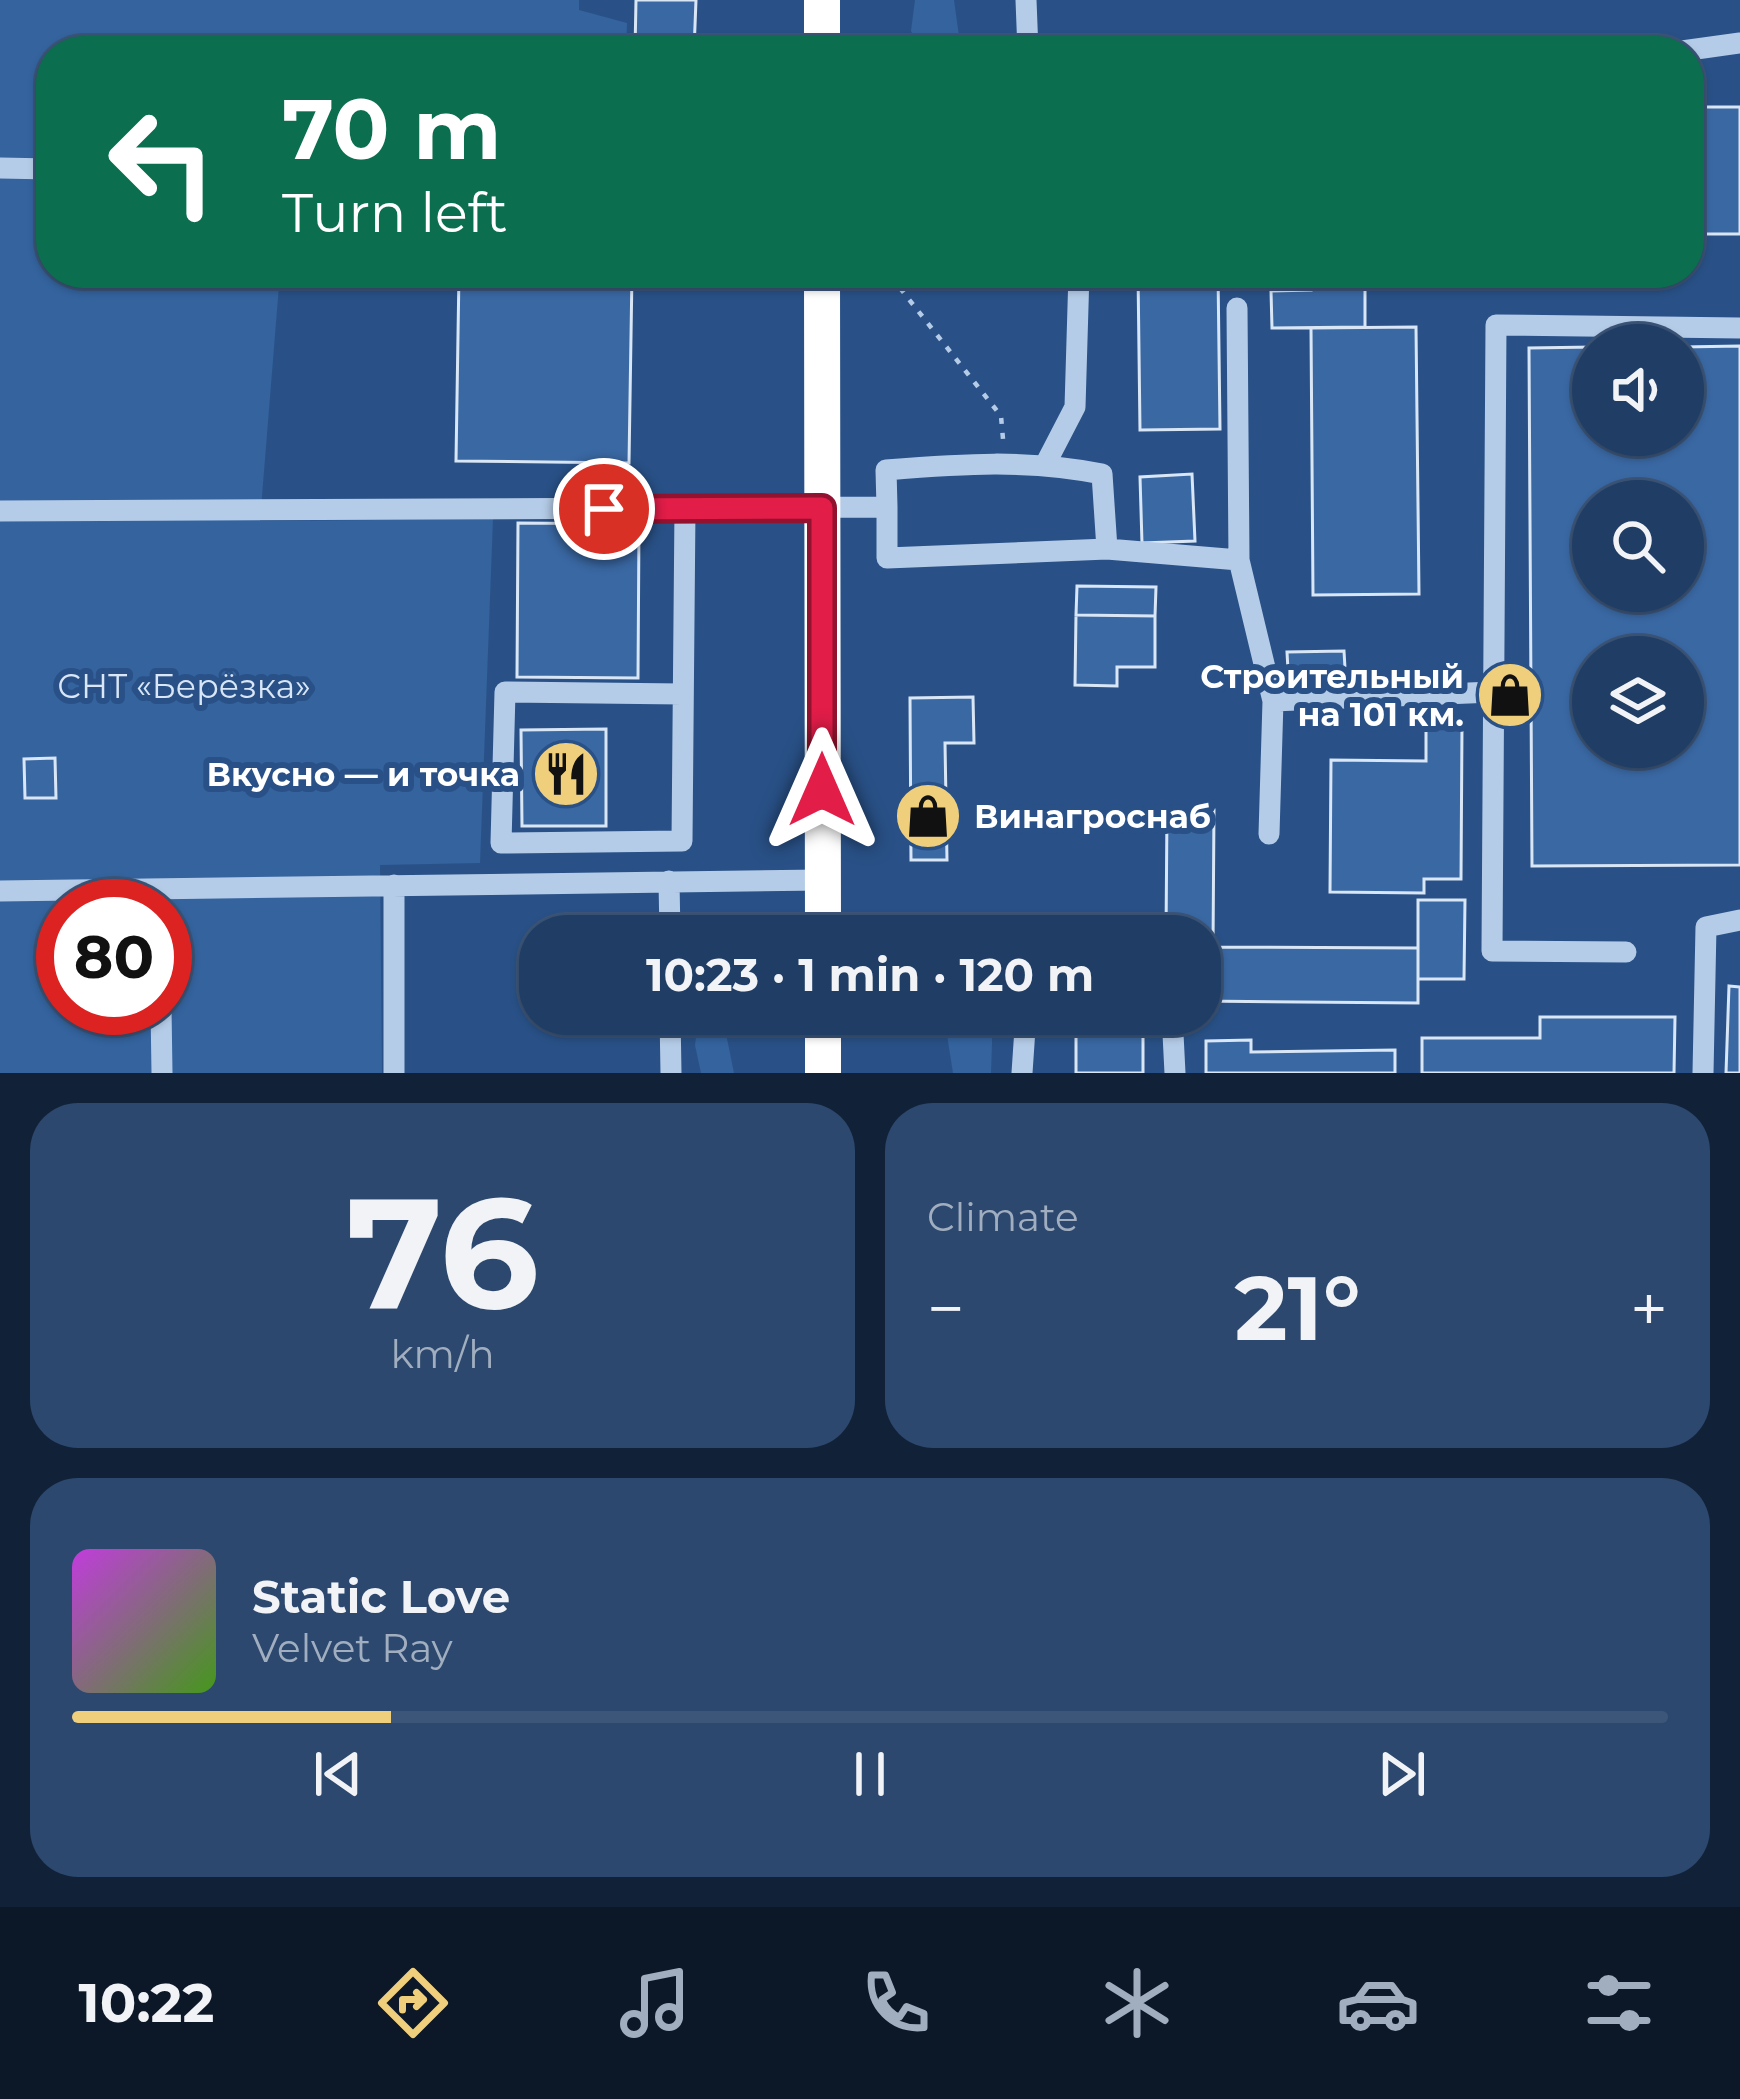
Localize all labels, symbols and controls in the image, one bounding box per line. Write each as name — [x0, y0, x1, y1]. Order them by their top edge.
text: 70 m — [282, 78, 501, 180]
icon: left — [84, 84, 240, 240]
text: Turn left — [282, 180, 508, 246]
map controls — [1572, 324, 1704, 768]
button: sound — [1572, 324, 1704, 456]
pin — [553, 458, 655, 560]
icon: arrive — [571, 476, 637, 542]
button: search — [1572, 480, 1704, 612]
button: layers — [1572, 636, 1704, 768]
place label: Строительный на 101 км. — [1200, 656, 1464, 734]
shop icon: Строительный на 101 км. — [1475, 660, 1545, 730]
park label: СНТ «Берёзка» — [57, 666, 311, 706]
position arrow — [759, 727, 885, 853]
restaurant icon: Вкусно — и точка — [531, 739, 601, 809]
place label: Вкусно — и точка — [206, 754, 520, 794]
shop icon: Винагроснаб — [893, 781, 963, 851]
place label: Винагроснаб — [974, 796, 1211, 836]
speed limit sign: 80 — [36, 879, 192, 1035]
text: 10:23 · 1 min · 120 m — [646, 947, 1094, 1002]
text: 76 — [346, 1157, 539, 1347]
text: Climate — [927, 1193, 1079, 1241]
text: 21° — [1235, 1253, 1361, 1363]
text: − — [927, 1268, 965, 1349]
text: + — [1630, 1268, 1668, 1349]
text: km/h — [390, 1330, 495, 1378]
text: Static Love — [252, 1569, 510, 1624]
text: Velvet Ray — [252, 1624, 453, 1672]
icon: previous — [305, 1741, 371, 1807]
icon: pause — [837, 1741, 903, 1807]
icon: next — [1369, 1741, 1435, 1807]
icon: directions — [371, 1961, 455, 2045]
icon: music — [613, 1961, 697, 2045]
icon: phone — [854, 1961, 938, 2045]
icon: climate — [1095, 1961, 1179, 2045]
icon: car — [1336, 1961, 1420, 2045]
icon: filters — [1577, 1961, 1661, 2045]
text: 10:22 — [79, 1970, 214, 2036]

